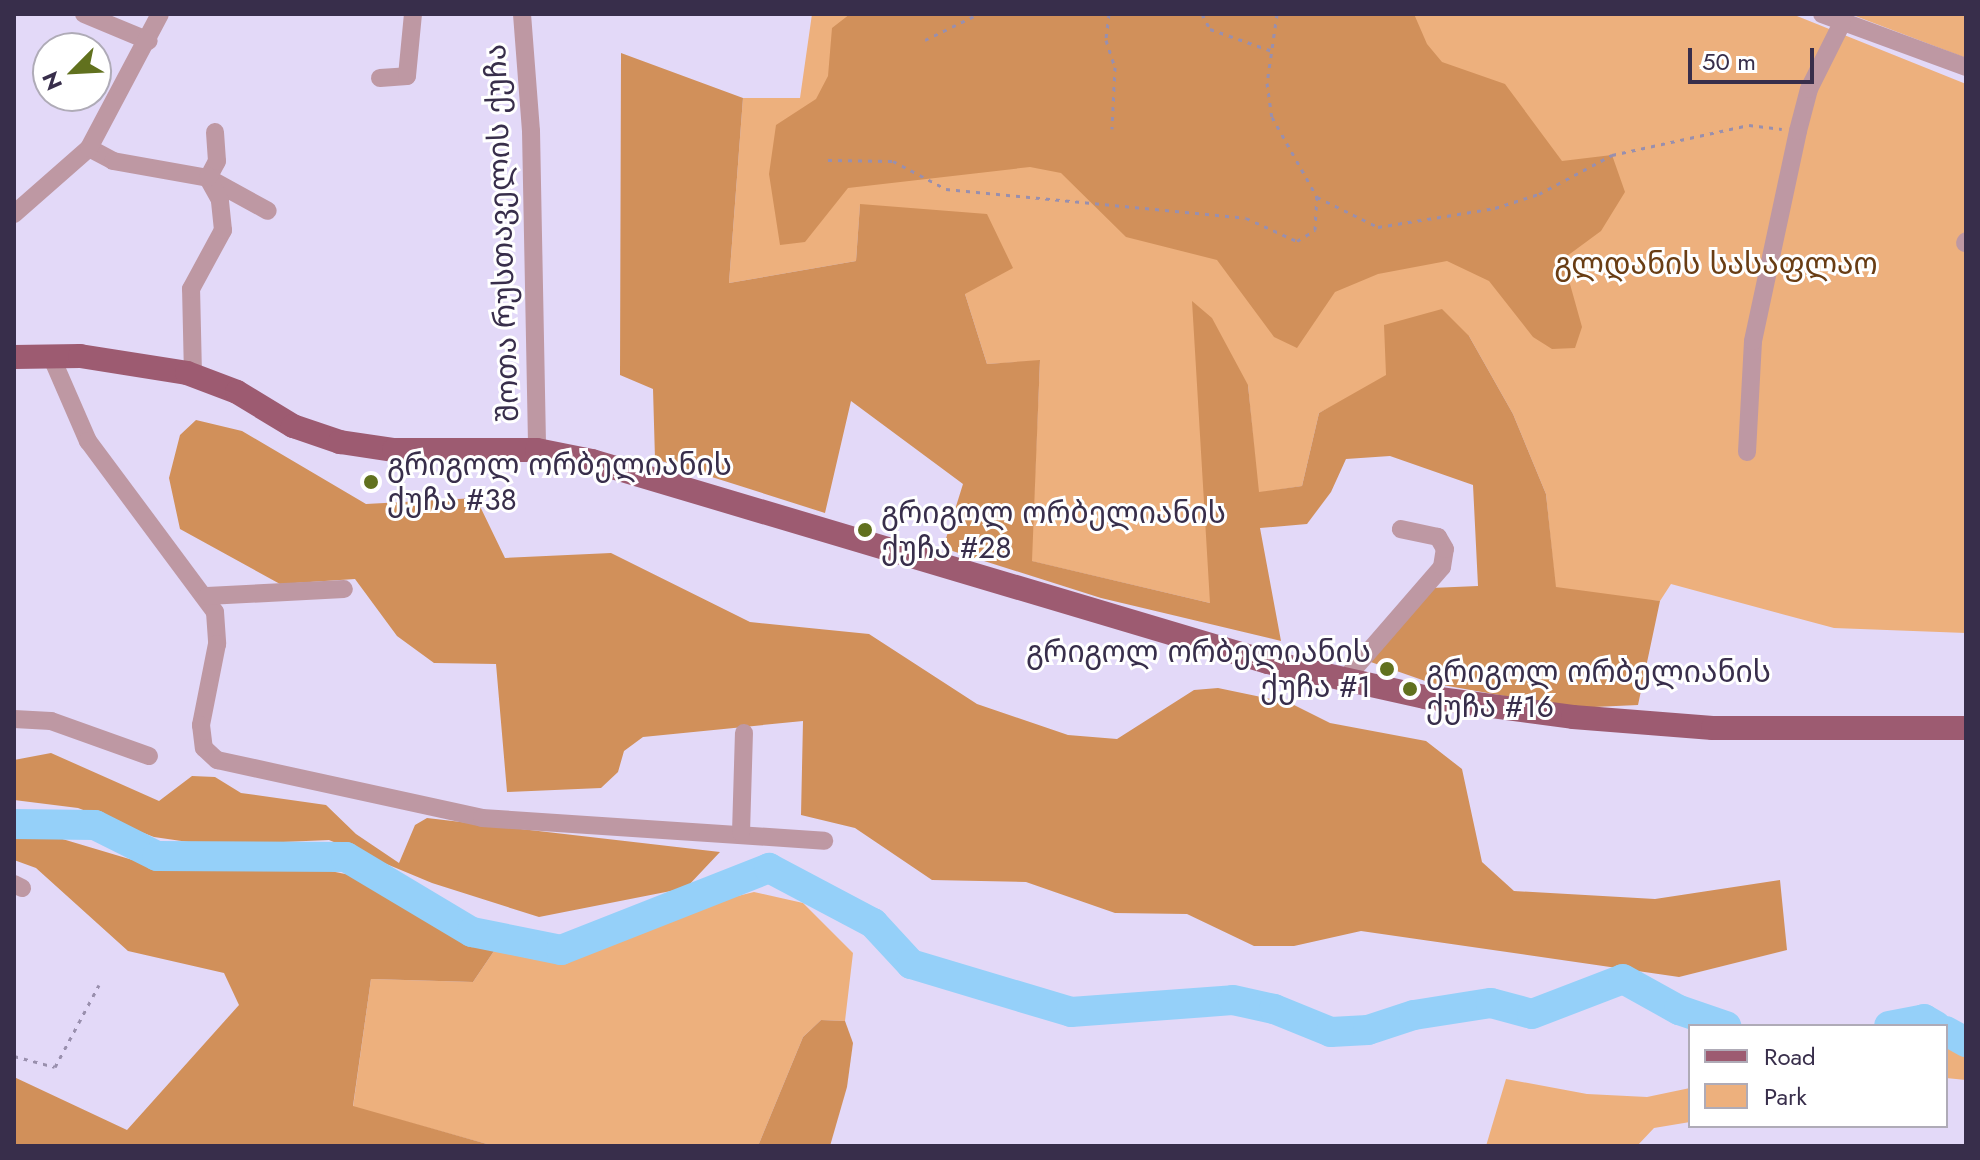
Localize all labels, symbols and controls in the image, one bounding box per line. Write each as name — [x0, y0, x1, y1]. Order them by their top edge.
north arrow — [32, 32, 112, 112]
scale bar — [1692, 32, 1818, 82]
street label: შოთა რუსთაველის ქუჩა — [477, 43, 527, 423]
text: 50 m — [1702, 44, 1756, 79]
text: N — [34, 66, 70, 95]
park label: გლდანის სასაფლაო — [1554, 246, 1878, 282]
place label: გრიგოლ ორბელიანის ქუჩა #38 — [387, 447, 732, 518]
marker: გრიგოლ ორბელიანის ქუჩა #38 — [362, 473, 380, 491]
place label: გრიგოლ ორბელიანის ქუჩა #28 — [881, 495, 1226, 566]
marker: გრიგოლ ორბელიანის ქუჩა #28 — [856, 521, 874, 539]
place label: გრიგოლ ორბელიანის ქუჩა #1 — [1026, 634, 1371, 704]
place label: გრიგოლ ორბელიანის ქუჩა #16 — [1426, 654, 1771, 724]
marker: გრიგოლ ორბელიანის ქუჩა #1 — [1378, 660, 1396, 678]
marker: გრიგოლ ორბელიანის ქუჩა #16 — [1401, 680, 1419, 698]
legend — [1688, 1024, 1948, 1128]
text: Road — [1764, 1039, 1816, 1074]
text: Park — [1764, 1079, 1807, 1114]

